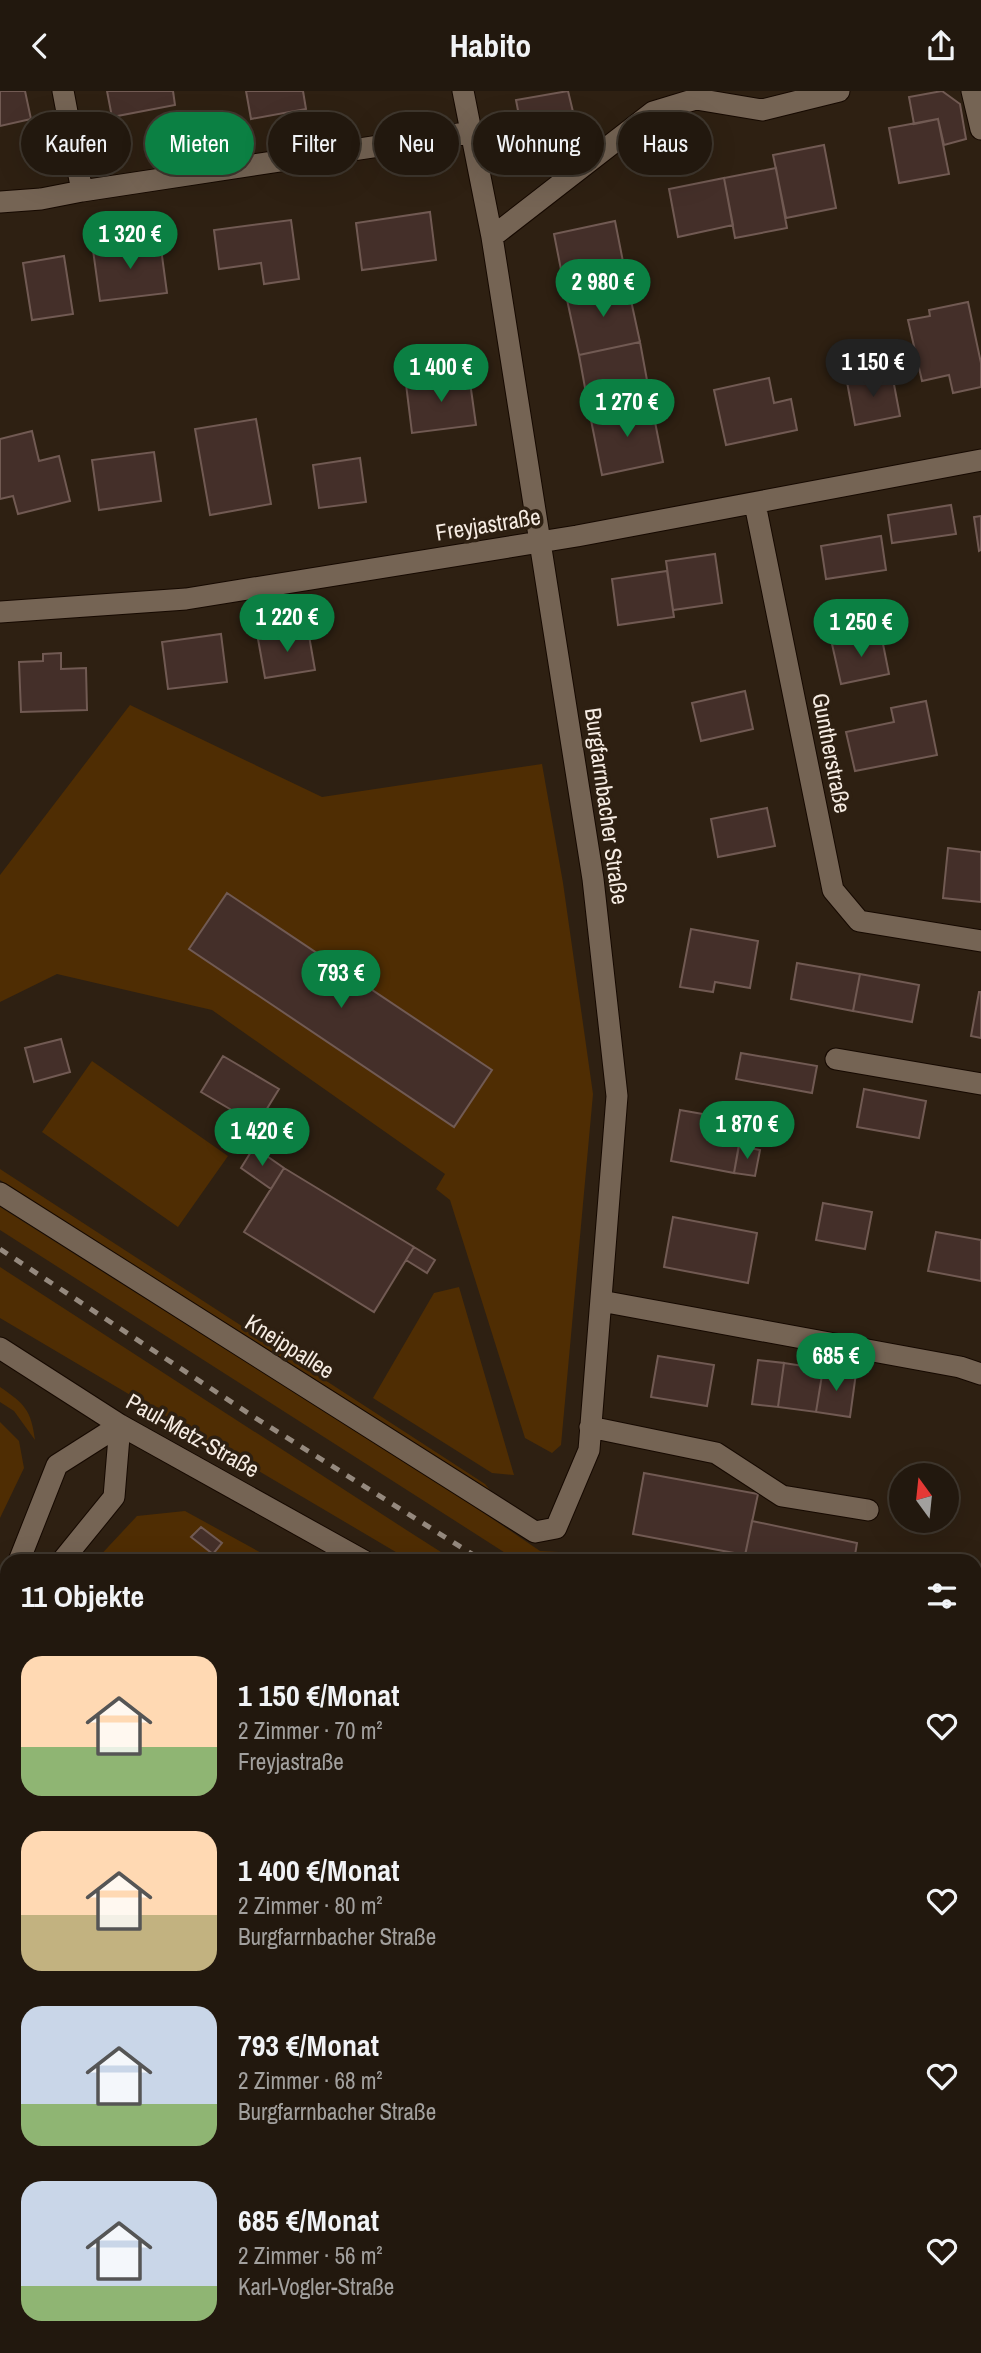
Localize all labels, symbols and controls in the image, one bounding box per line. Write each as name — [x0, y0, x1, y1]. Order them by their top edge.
text: Habito — [450, 24, 531, 67]
icon: back — [21, 27, 59, 65]
icon: share — [922, 27, 960, 65]
chip: Kaufen — [21, 112, 131, 175]
chip: Mieten — [145, 112, 254, 175]
chip: Filter — [268, 112, 360, 175]
chip: Neu — [374, 112, 459, 175]
chip: Wohnung — [473, 112, 604, 175]
chip: Haus — [618, 112, 712, 175]
pin: 1 320 € — [65, 211, 195, 271]
text: 1 320 € — [99, 218, 161, 249]
pin: 2 980 € — [538, 259, 668, 319]
text: 2 980 € — [572, 266, 634, 297]
pin: 1 150 € — [808, 339, 938, 399]
pin: 1 400 € — [376, 345, 506, 404]
text: 1 150 € — [842, 346, 904, 377]
text: 1 400 € — [410, 351, 472, 382]
pin: 1 270 € — [562, 379, 692, 439]
text: 1 270 € — [596, 386, 658, 417]
street label: Freyjastraße — [433, 500, 543, 548]
pin: 1 220 € — [222, 595, 352, 654]
pin: 1 250 € — [796, 599, 926, 659]
text: 1 220 € — [256, 601, 318, 632]
text: 1 250 € — [830, 606, 892, 637]
street label: Guntherstraße — [805, 690, 859, 816]
street label: Burgfarrnbacher Straße — [578, 706, 636, 906]
pin: 793 € — [292, 951, 390, 1010]
text: 793 € — [317, 957, 365, 988]
pin: 1 870 € — [682, 1101, 812, 1161]
text: 1 870 € — [716, 1108, 778, 1139]
pin: 1 420 € — [197, 1109, 327, 1168]
text: 1 420 € — [231, 1115, 293, 1146]
street label: Kneippallee — [240, 1306, 340, 1386]
pin: 685 € — [787, 1333, 885, 1393]
text: 685 € — [812, 1340, 860, 1371]
street label: Paul-Metz-Straße — [121, 1386, 265, 1484]
north arrow — [889, 1463, 959, 1533]
map controls — [889, 1463, 959, 1533]
text: 11 Objekte — [21, 1576, 144, 1616]
icon: filters — [923, 1577, 961, 1615]
text: 1 150 €/Monat — [238, 1675, 399, 1715]
icon: home — [77, 1684, 161, 1768]
icon: heart — [923, 1707, 961, 1745]
text: 2 Zimmer · 70 m² — [238, 1715, 383, 1746]
text: Freyjastraße — [238, 1746, 344, 1777]
text: 1 400 €/Monat — [238, 1850, 399, 1890]
icon: home — [77, 1859, 161, 1943]
icon: heart — [923, 1882, 961, 1920]
text: 2 Zimmer · 80 m² — [238, 1890, 383, 1921]
text: Burgfarrnbacher Straße — [238, 1921, 436, 1952]
text: 793 €/Monat — [238, 2025, 379, 2065]
icon: home — [77, 2034, 161, 2118]
icon: heart — [923, 2057, 961, 2095]
text: 2 Zimmer · 68 m² — [238, 2065, 383, 2096]
text: Burgfarrnbacher Straße — [238, 2096, 436, 2127]
text: 685 €/Monat — [238, 2200, 379, 2240]
icon: home — [77, 2209, 161, 2293]
icon: heart — [923, 2232, 961, 2270]
text: 2 Zimmer · 56 m² — [238, 2240, 383, 2271]
text: Karl-Vogler-Straße — [238, 2271, 394, 2302]

